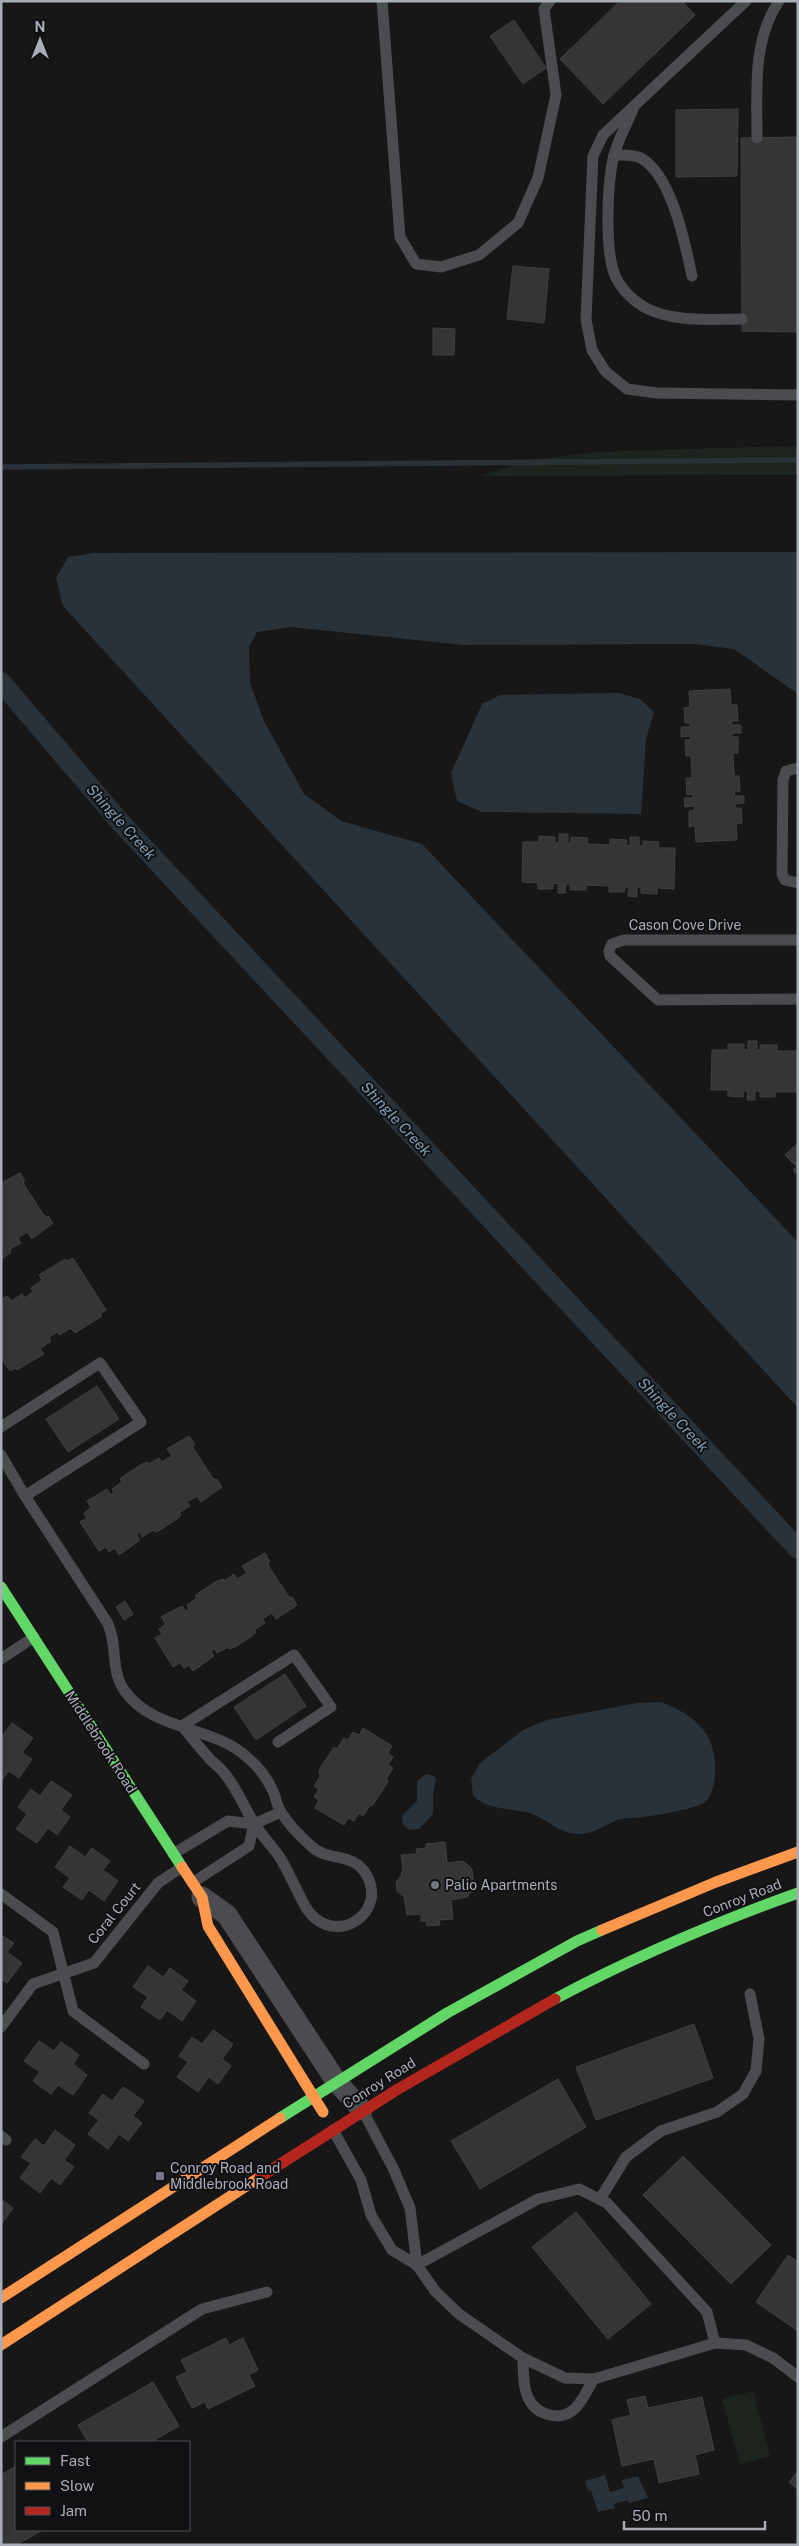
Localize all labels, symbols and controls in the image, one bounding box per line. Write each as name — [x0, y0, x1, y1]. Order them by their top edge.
north arrow — [15, 15, 65, 65]
text: N — [35, 19, 45, 35]
water label: Shingle Creek — [83, 781, 160, 863]
street label: Cason Cove Drive — [629, 917, 741, 933]
water label: Shingle Creek — [358, 1078, 436, 1160]
water label: Shingle Creek — [635, 1374, 713, 1456]
street label: Middlebrook Road — [62, 1688, 140, 1796]
street label: Conroy Road — [700, 1876, 784, 1920]
place label: Palio Apartments — [445, 1877, 557, 1893]
street label: Coral Court — [84, 1879, 144, 1947]
marker: Palio Apartments — [429, 1879, 441, 1891]
street label: Conroy Road — [340, 2054, 418, 2112]
place label: Conroy Road and Middlebrook Road — [170, 2160, 288, 2192]
marker: Conroy Road and Middlebrook Road — [154, 2170, 166, 2182]
legend — [15, 2441, 190, 2531]
text: Fast — [60, 2452, 90, 2469]
text: Slow — [60, 2477, 95, 2494]
scale bar — [624, 2498, 765, 2530]
text: Jam — [60, 2502, 87, 2519]
text: 50 m — [632, 2507, 667, 2524]

